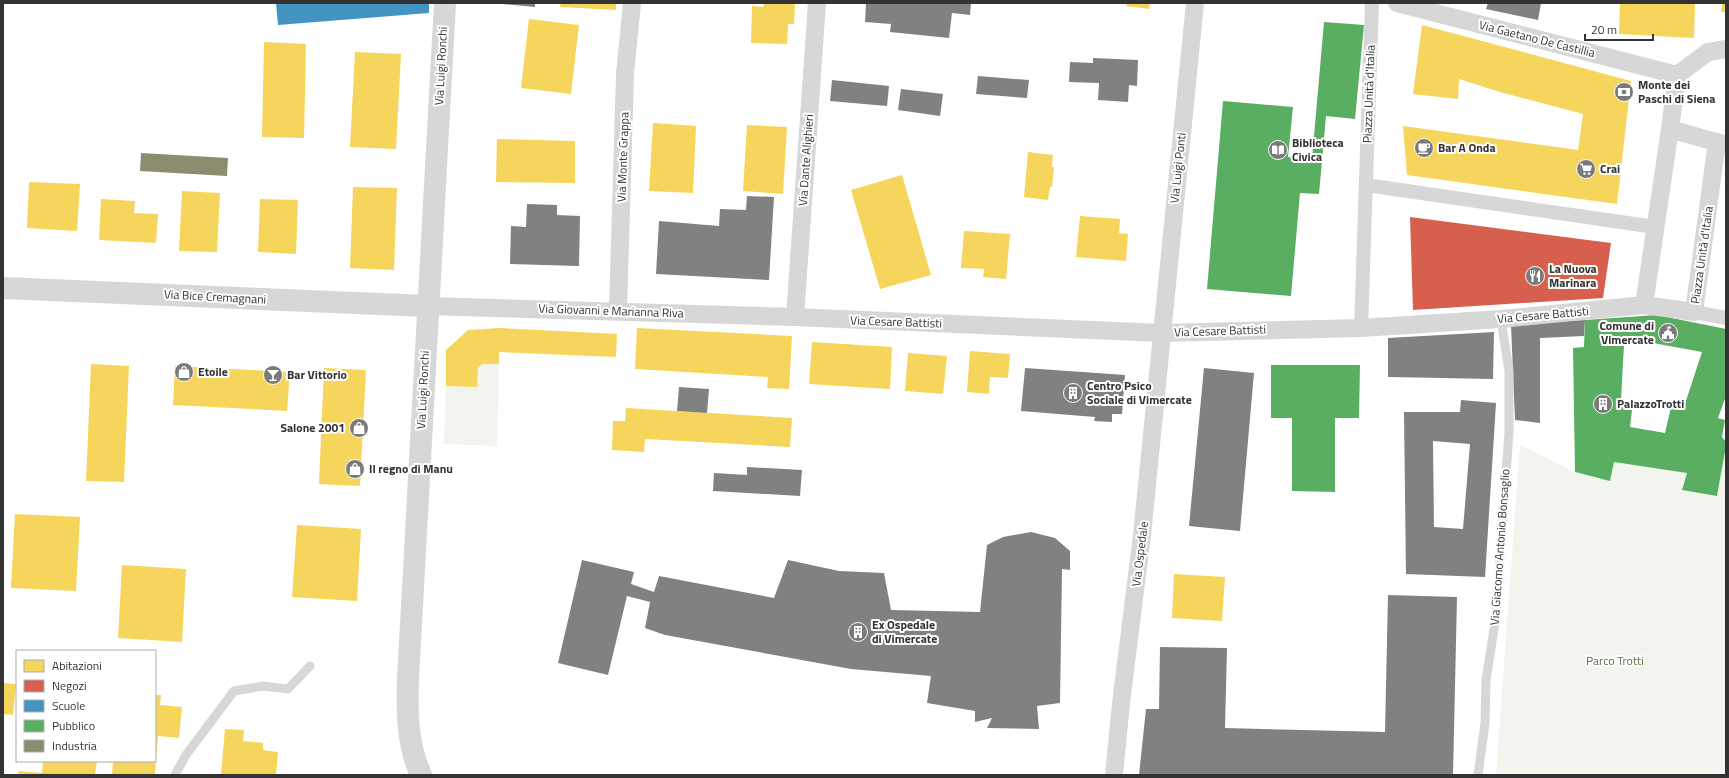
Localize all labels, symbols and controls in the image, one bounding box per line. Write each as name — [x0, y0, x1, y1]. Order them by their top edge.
street label: Via Gaetano De Castillia — [1477, 15, 1597, 62]
scale bar — [1585, 16, 1653, 42]
text: 20 m — [1591, 20, 1617, 39]
street label: Via Luigi Ronchi — [429, 26, 452, 106]
street label: Piazza Unità d'Italia — [1357, 44, 1380, 144]
place label: Monte dei Paschi di Siena — [1638, 75, 1715, 108]
bank icon: Monte dei Paschi di Siena — [1613, 81, 1635, 103]
street label: Via Monte Grappa — [611, 112, 634, 202]
street label: Via Dante Alighieri — [793, 113, 818, 207]
street label: Via Luigi Ponti — [1164, 132, 1191, 204]
place label: Biblioteca Civica — [1292, 133, 1344, 166]
cafe icon: Bar A Onda — [1413, 137, 1435, 159]
place label: Bar A Onda — [1438, 138, 1496, 157]
library icon: Biblioteca Civica — [1267, 139, 1289, 161]
supermarket icon: Crai — [1575, 158, 1597, 180]
place label: Crai — [1600, 159, 1620, 178]
street label: Piazza Unità d'Italia — [1685, 205, 1718, 305]
place label: La Nuova Marinara — [1549, 259, 1597, 292]
restaurant icon: La Nuova Marinara — [1524, 265, 1546, 287]
street label: Via Bice Cremagnani — [163, 284, 267, 309]
street label: Via Giovanni e Marianna Riva — [538, 298, 684, 323]
street label: Via Cesare Battisti — [1496, 301, 1590, 328]
street label: Via Cesare Battisti — [850, 310, 942, 333]
place label: Comune di Vimercate — [1599, 316, 1654, 349]
street label: Via Cesare Battisti — [1174, 319, 1266, 342]
public building icon: Comune di Vimercate — [1657, 322, 1679, 344]
street label: Via Luigi Ronchi — [411, 350, 434, 430]
shop icon: Etoile — [173, 361, 195, 383]
place label: Etoile — [198, 362, 228, 381]
bar icon: Bar Vittorio — [262, 364, 284, 386]
place label: Bar Vittorio — [287, 365, 347, 384]
place label: Centro Psico Sociale di Vimercate — [1087, 376, 1192, 409]
building icon: Centro Psico Sociale di Vimercate — [1062, 382, 1084, 404]
building icon: PalazzoTrotti — [1592, 393, 1614, 415]
place label: PalazzoTrotti — [1617, 394, 1684, 413]
shop icon: Salone 2001 — [348, 417, 370, 439]
place label: Salone 2001 — [280, 418, 345, 437]
shop icon: Il regno di Manu — [344, 458, 366, 480]
place label: Il regno di Manu — [369, 459, 453, 478]
street label: Via Giacomo Antonio Bonsaglio — [1485, 468, 1514, 626]
street label: Via Ospedale — [1126, 520, 1153, 588]
place label: Ex Ospedale di Vimercate — [872, 615, 937, 648]
building icon: Ex Ospedale di Vimercate — [847, 621, 869, 643]
legend — [16, 650, 156, 762]
park label: Parco Trotti — [1586, 651, 1644, 670]
text: Abitazioni — [52, 656, 102, 675]
text: Negozi — [52, 676, 87, 695]
text: Scuole — [52, 696, 85, 715]
text: Pubblico — [52, 716, 95, 735]
text: Industria — [52, 736, 97, 755]

